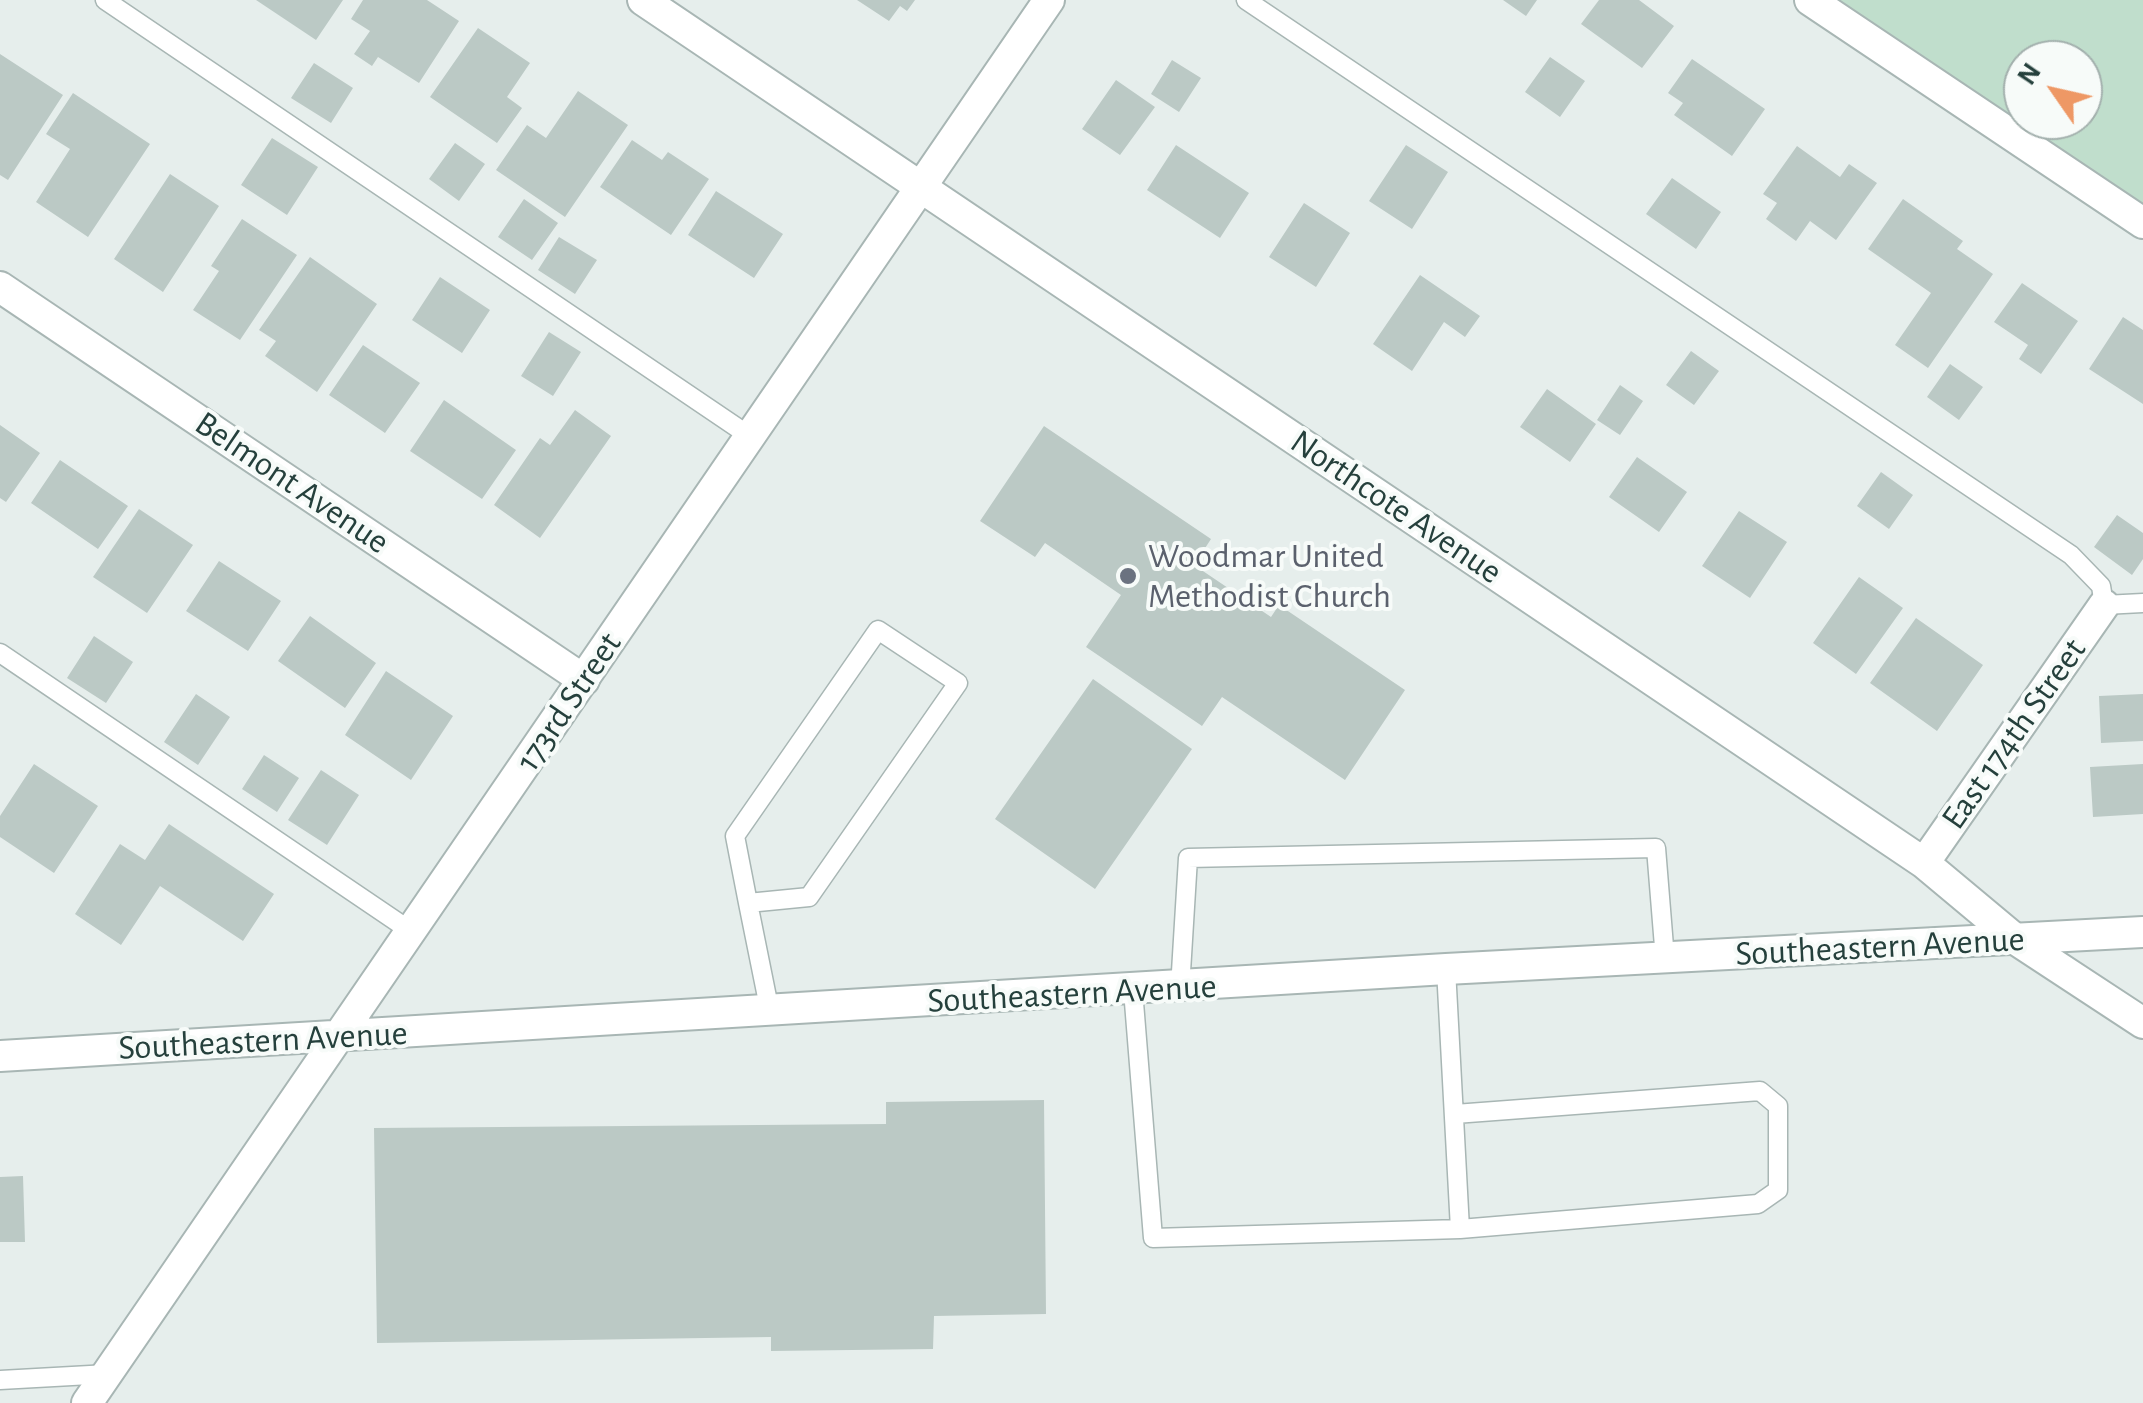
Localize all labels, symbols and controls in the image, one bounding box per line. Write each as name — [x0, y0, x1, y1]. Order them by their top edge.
north arrow — [2003, 40, 2103, 140]
text: N — [2013, 58, 2047, 90]
street label: Belmont Avenue — [187, 403, 397, 563]
street label: Northcote Avenue — [1282, 421, 1510, 593]
place label: Woodmar United Methodist Church — [1148, 535, 1391, 617]
marker: Woodmar United Methodist Church — [1117, 565, 1139, 587]
street label: 173rd Street — [507, 625, 631, 779]
street label: East 174th Street — [1933, 631, 2095, 837]
street label: Southeastern Avenue — [1734, 918, 2026, 976]
street label: Southeastern Avenue — [926, 965, 1218, 1023]
street label: Southeastern Avenue — [117, 1012, 409, 1070]

